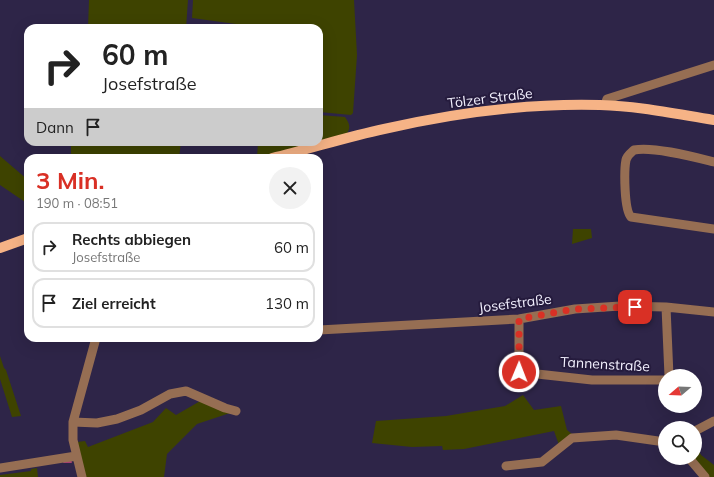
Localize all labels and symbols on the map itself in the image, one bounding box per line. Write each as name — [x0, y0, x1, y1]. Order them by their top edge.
street label: Tölzer Straße — [446, 84, 534, 112]
street label: Josefstraße — [477, 290, 553, 316]
pin — [618, 290, 652, 324]
position arrow — [498, 351, 540, 393]
street label: Tannenstraße — [560, 353, 650, 375]
north arrow — [658, 369, 702, 413]

